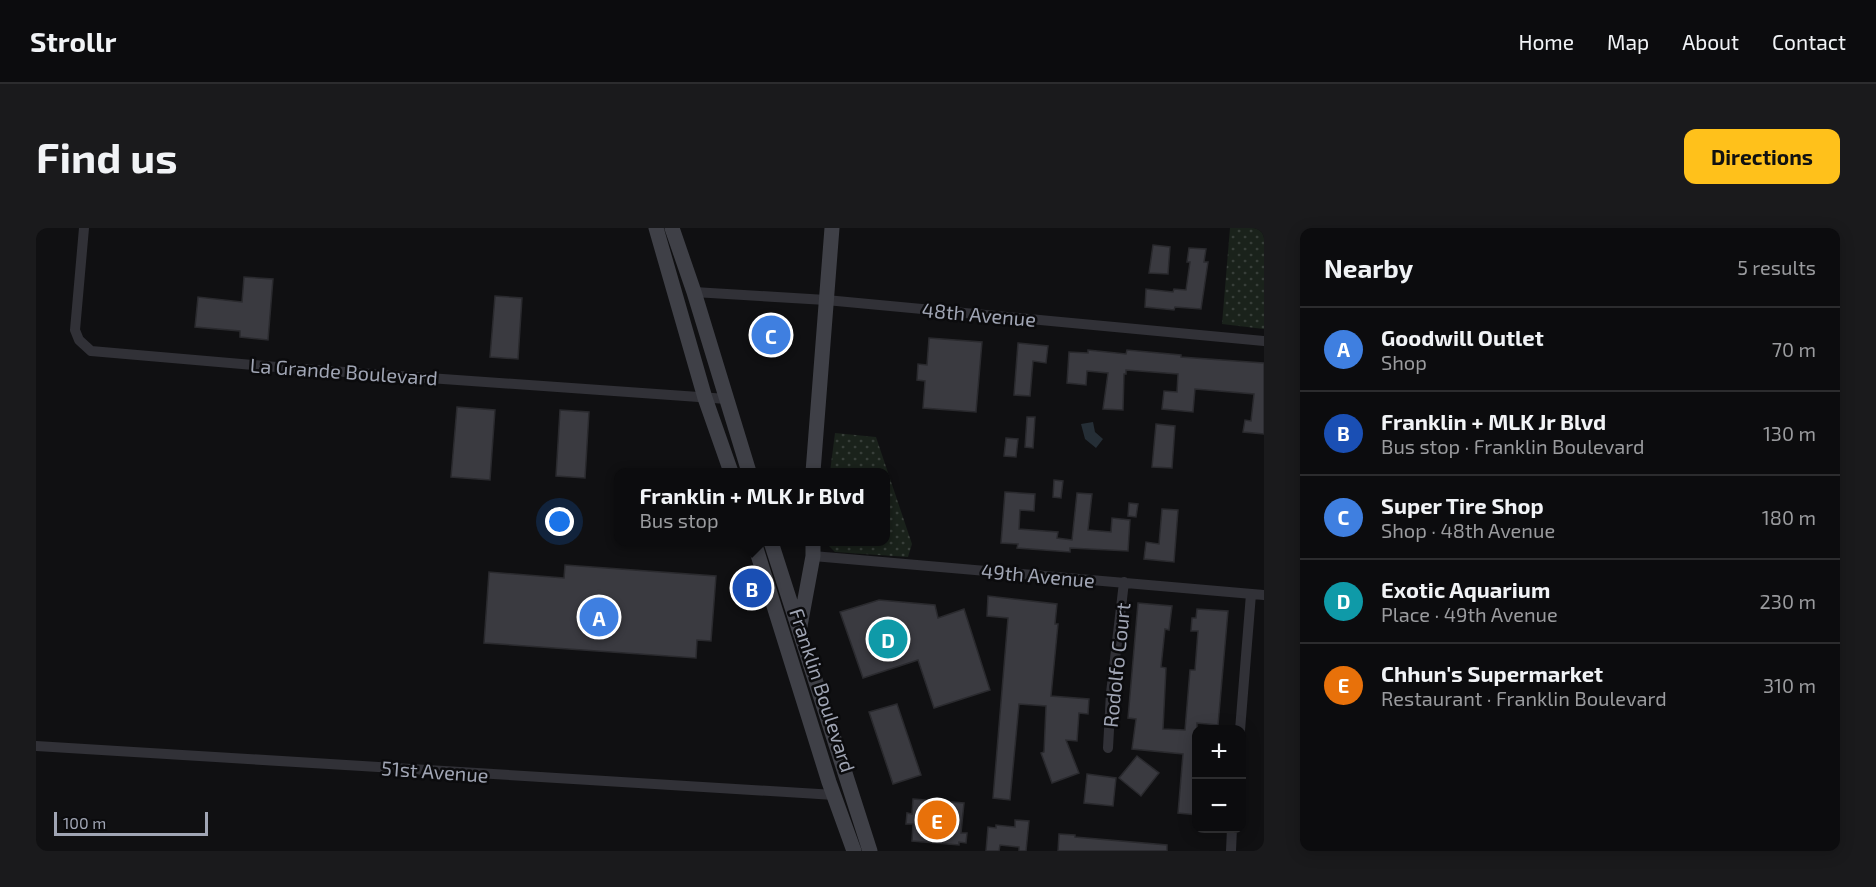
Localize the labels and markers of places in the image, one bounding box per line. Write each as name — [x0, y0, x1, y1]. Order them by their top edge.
pin: C — [752, 312, 790, 358]
pin: B — [732, 566, 772, 610]
pin: A — [580, 594, 618, 640]
pin: D — [868, 616, 908, 662]
pin: E — [918, 798, 956, 842]

